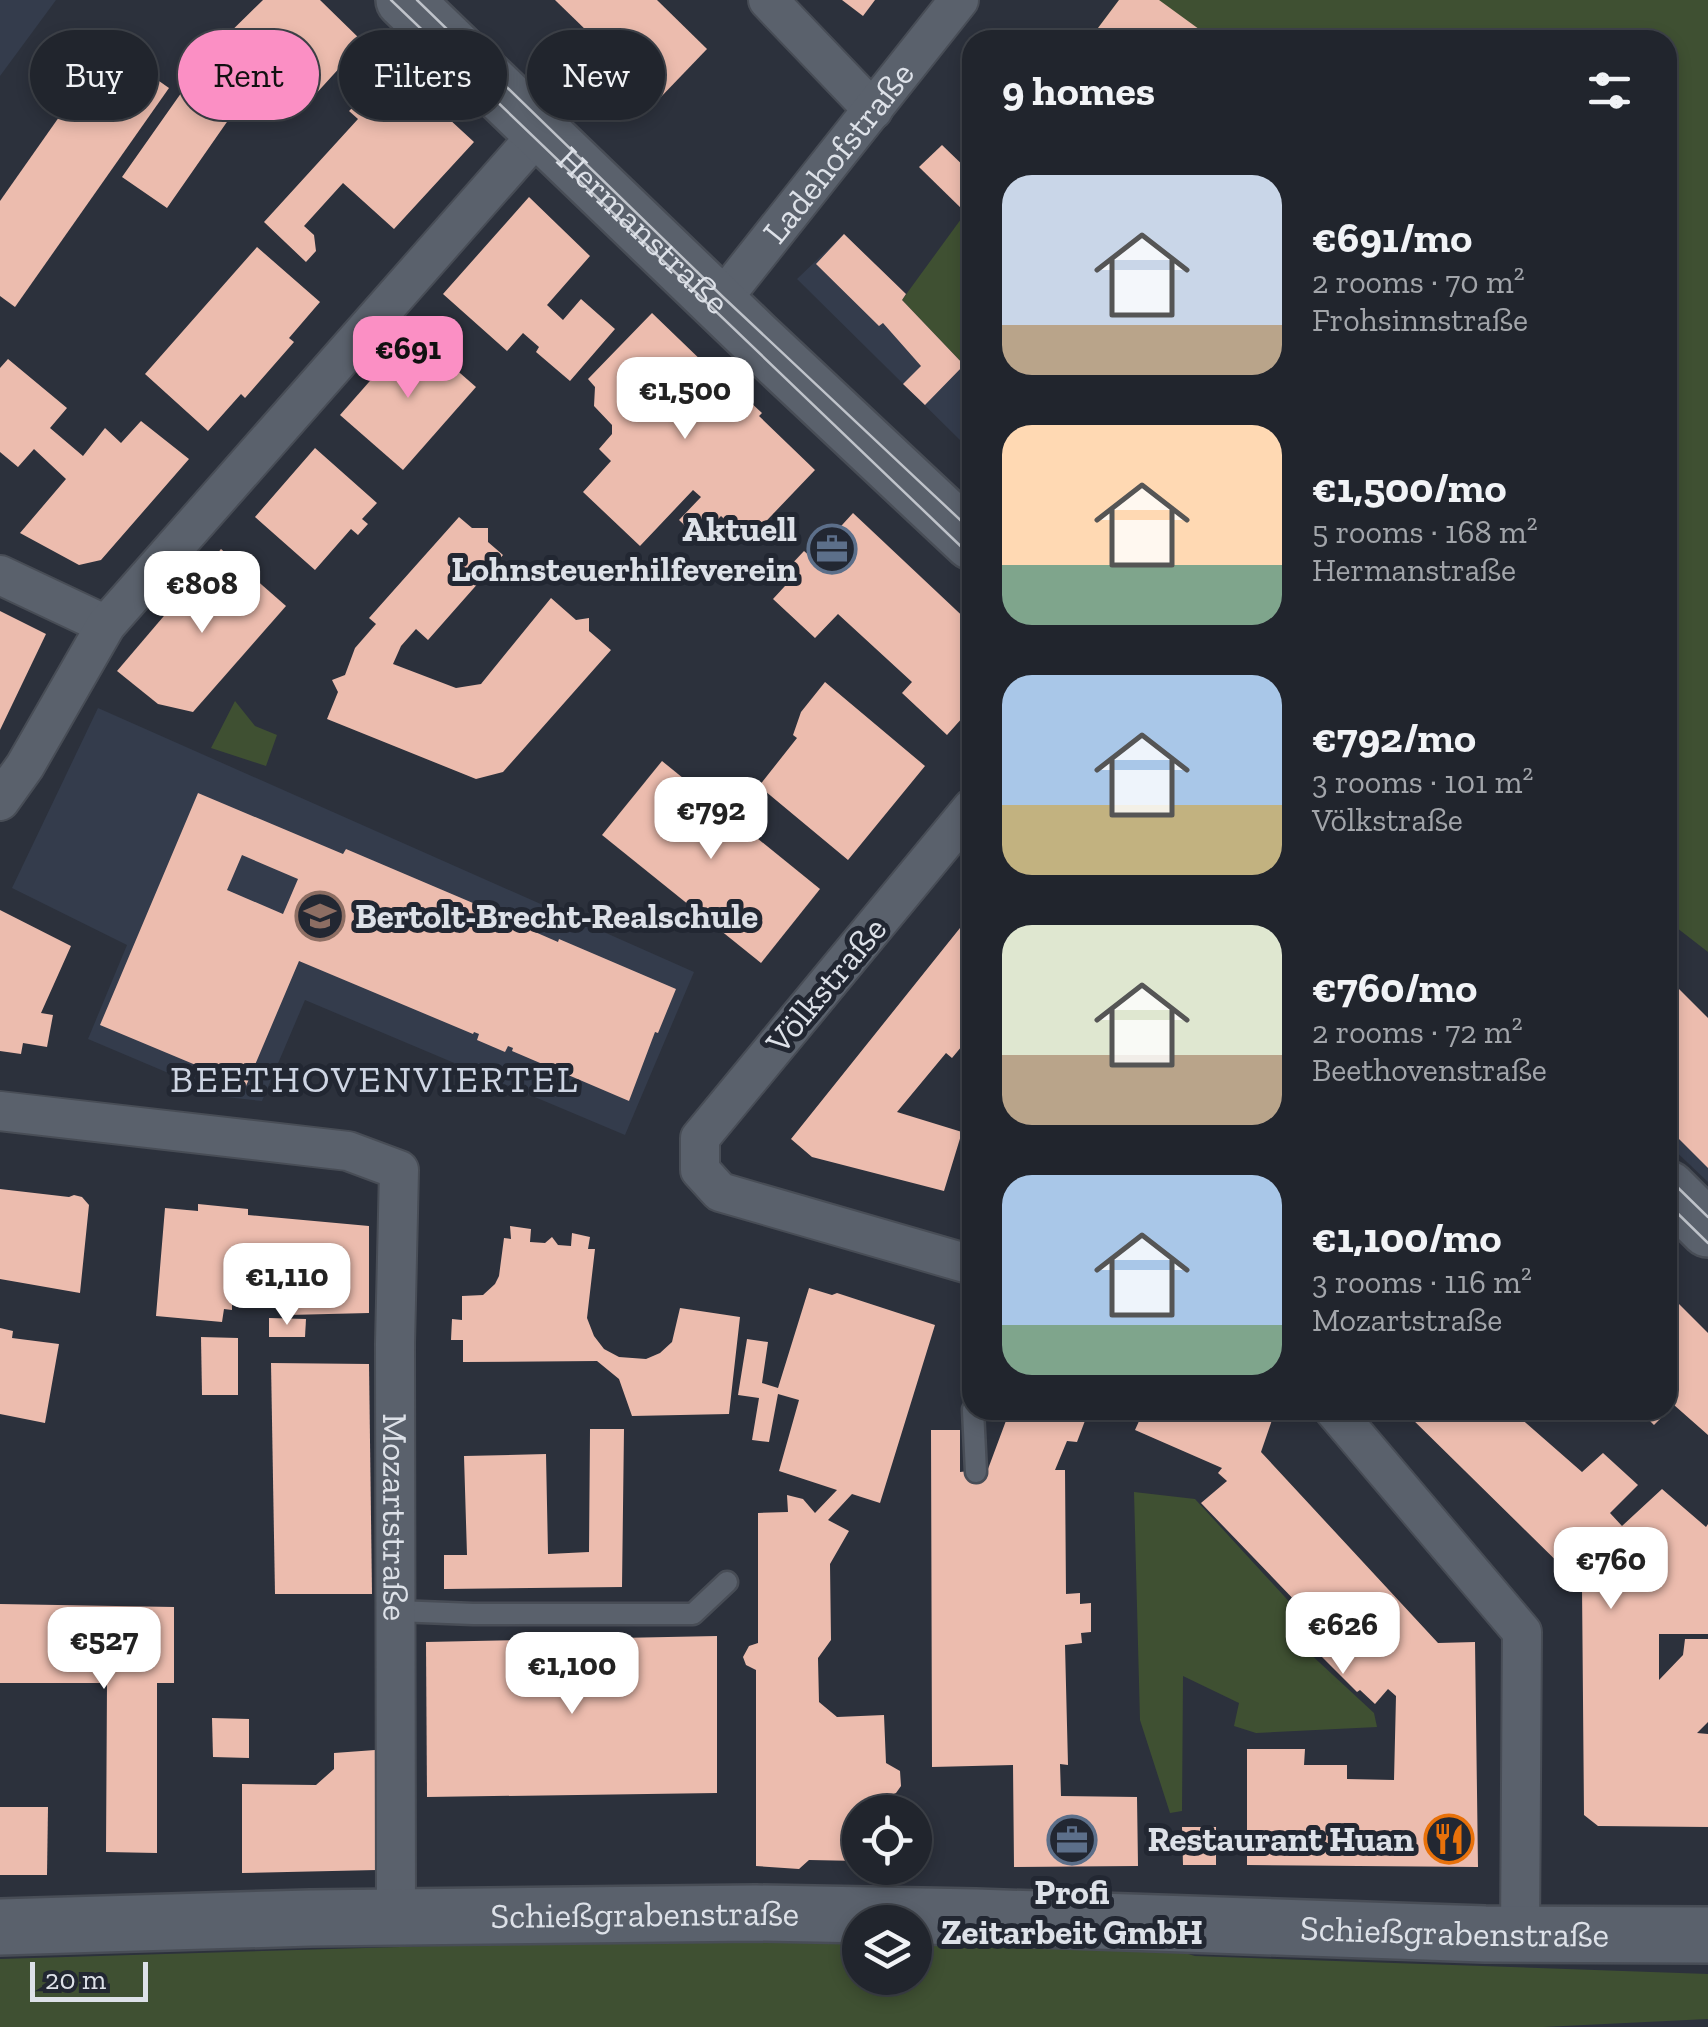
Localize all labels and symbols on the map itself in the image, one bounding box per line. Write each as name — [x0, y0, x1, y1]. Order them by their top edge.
street label: Ladehofstraße — [754, 53, 923, 252]
street label: Hermanstraße — [548, 138, 738, 323]
pin: €691 — [349, 316, 467, 401]
pin: €1,500 — [604, 357, 766, 442]
place label: Aktuell Lohnsteuerhilfeverein — [451, 508, 797, 590]
office icon: Aktuell Lohnsteuerhilfeverein — [806, 523, 858, 575]
pin: €808 — [143, 551, 261, 636]
pin: €792 — [652, 777, 770, 862]
school or university icon: Bertolt-Brecht-Realschule — [294, 890, 346, 942]
place label: Bertolt-Brecht-Realschule — [355, 895, 758, 937]
street label: Völkstraße — [756, 908, 895, 1062]
district label: BEETHOVENVIERTEL — [170, 1056, 580, 1102]
pin: €1,110 — [206, 1243, 368, 1328]
street label: Mozartstraße — [374, 1413, 416, 1621]
pin: €760 — [1552, 1527, 1670, 1612]
pin: €626 — [1284, 1592, 1402, 1677]
pin: €527 — [45, 1607, 163, 1692]
pin: €1,100 — [491, 1632, 653, 1717]
restaurant icon: Restaurant Huan — [1423, 1813, 1475, 1865]
office icon: Profi Zeitarbeit GmbH — [1046, 1814, 1098, 1866]
place label: Restaurant Huan — [1148, 1818, 1414, 1860]
place label: Profi Zeitarbeit GmbH — [941, 1871, 1203, 1953]
street label: Schießgrabenstraße — [490, 1892, 800, 1937]
street label: Schießgrabenstraße — [1300, 1907, 1609, 1956]
scale bar — [30, 1957, 148, 2002]

